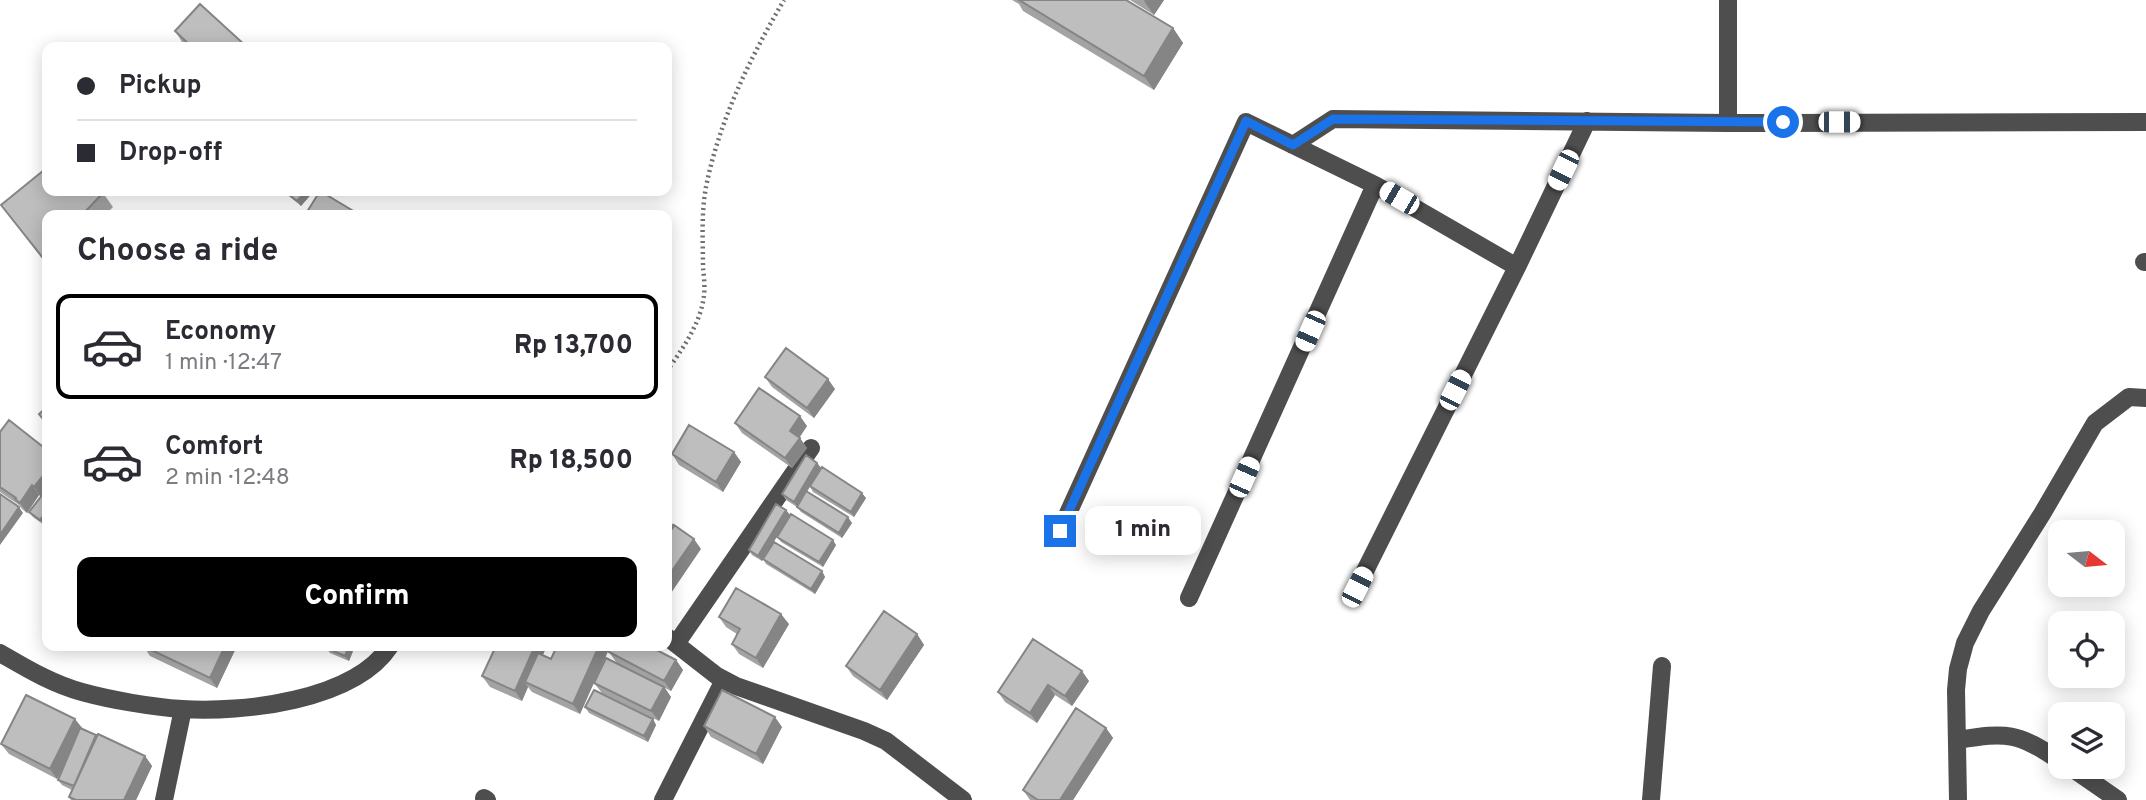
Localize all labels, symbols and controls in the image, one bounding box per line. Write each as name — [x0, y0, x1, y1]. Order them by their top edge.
text: Pickup — [119, 70, 202, 103]
route start — [1767, 106, 1799, 138]
car — [1819, 112, 1861, 133]
text: Drop-off — [119, 137, 222, 170]
car — [1545, 147, 1582, 193]
car — [1376, 178, 1423, 218]
text: Choose a ride — [77, 232, 278, 272]
car — [1292, 308, 1329, 354]
icon: car — [81, 315, 144, 378]
text: Economy — [165, 316, 276, 349]
text: Rp 13,700 — [514, 330, 633, 363]
text: 1 min · 12:47 — [165, 349, 282, 378]
car — [1437, 367, 1474, 413]
icon: car — [81, 430, 144, 493]
text: Comfort — [165, 431, 263, 464]
text: Rp 18,500 — [510, 445, 633, 478]
car — [1226, 454, 1263, 500]
text: 2 min · 12:48 — [165, 464, 290, 493]
callout: 1 min — [1084, 506, 1200, 556]
route end — [1044, 515, 1076, 547]
text: 1 min — [1115, 516, 1171, 545]
north arrow — [2048, 520, 2124, 597]
map controls — [2048, 520, 2125, 779]
button: Confirm — [77, 557, 637, 637]
car — [1339, 564, 1376, 610]
button: locate — [2048, 611, 2125, 688]
button: layers — [2048, 702, 2125, 779]

